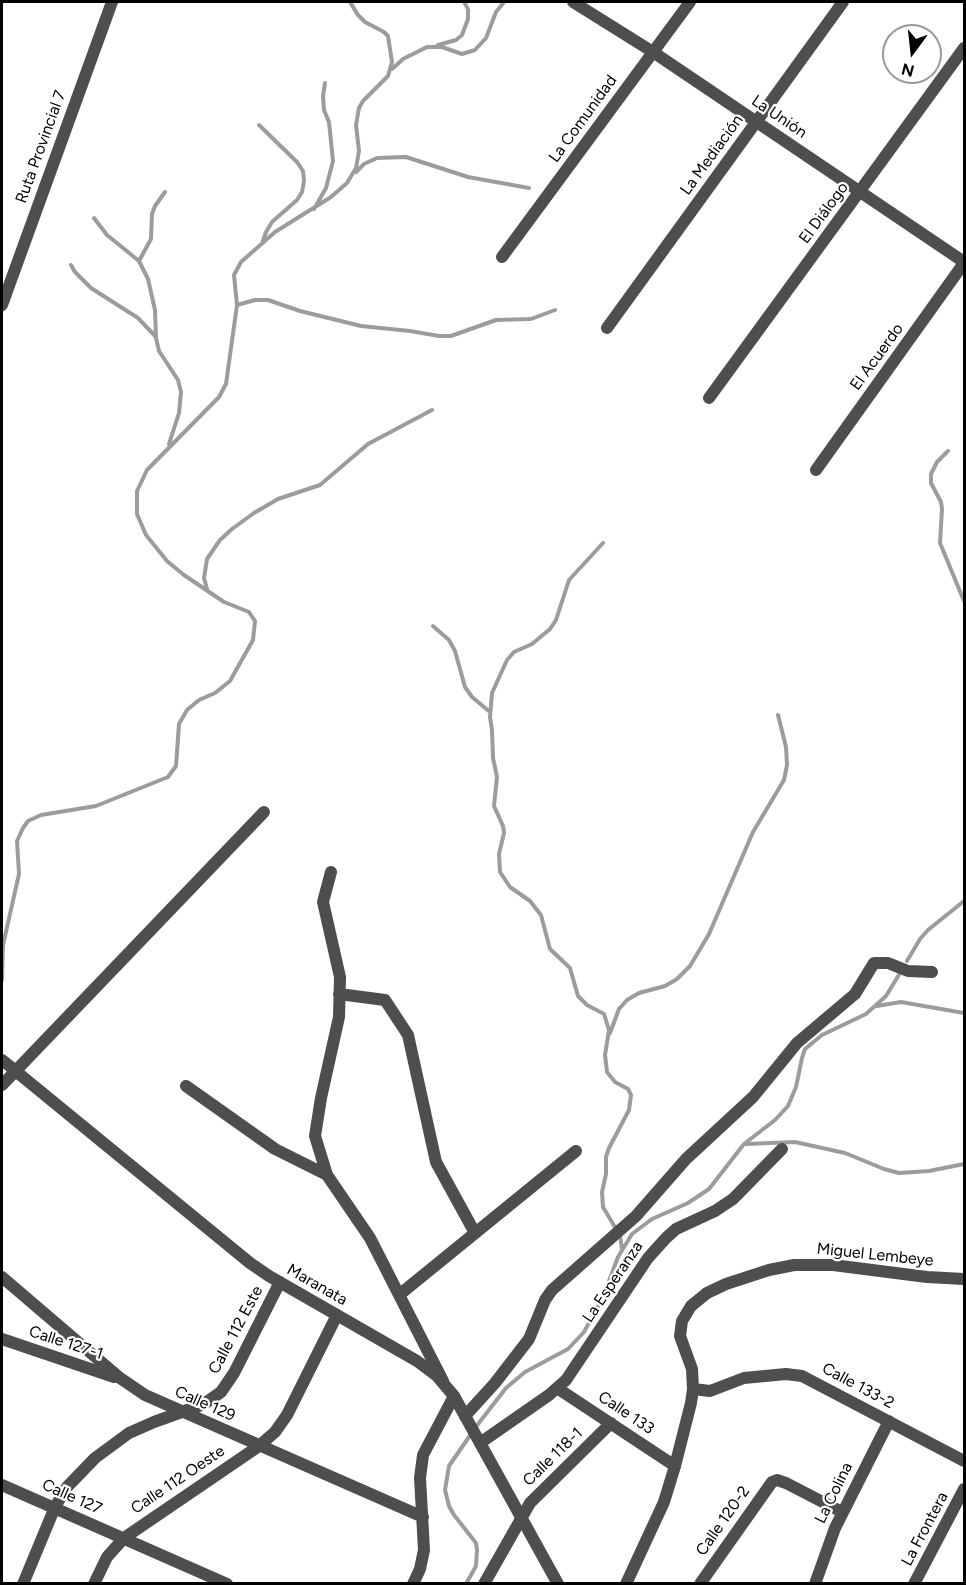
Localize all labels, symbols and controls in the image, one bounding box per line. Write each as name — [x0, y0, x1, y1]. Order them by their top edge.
north arrow — [882, 24, 942, 84]
text: N — [899, 59, 916, 81]
street label: La Comunidad — [545, 72, 621, 166]
street label: Ruta Provincial 7 — [12, 88, 70, 206]
street label: La Unión — [748, 92, 810, 142]
street label: La Mediación — [676, 111, 748, 199]
street label: El Diálogo — [795, 179, 853, 247]
street label: El Acuerdo — [846, 320, 908, 394]
street label: La Esperanza — [579, 1238, 647, 1326]
street label: Miguel Lembeye — [816, 1239, 934, 1271]
street label: Maranata — [283, 1260, 351, 1310]
street label: Calle 112 Este — [205, 1283, 267, 1377]
street label: Calle 127-1 — [26, 1322, 106, 1364]
street label: Calle 133-2 — [819, 1359, 897, 1413]
street label: Calle 129 — [172, 1382, 238, 1426]
street label: Calle 133 — [594, 1387, 658, 1439]
street label: Calle 118-1 — [519, 1424, 587, 1490]
street label: Calle 112 Oeste — [127, 1442, 229, 1518]
street label: La Colina — [811, 1459, 857, 1527]
street label: Calle 127 — [39, 1475, 105, 1519]
street label: Calle 120-2 — [692, 1482, 754, 1560]
street label: La Frontera — [898, 1489, 952, 1569]

